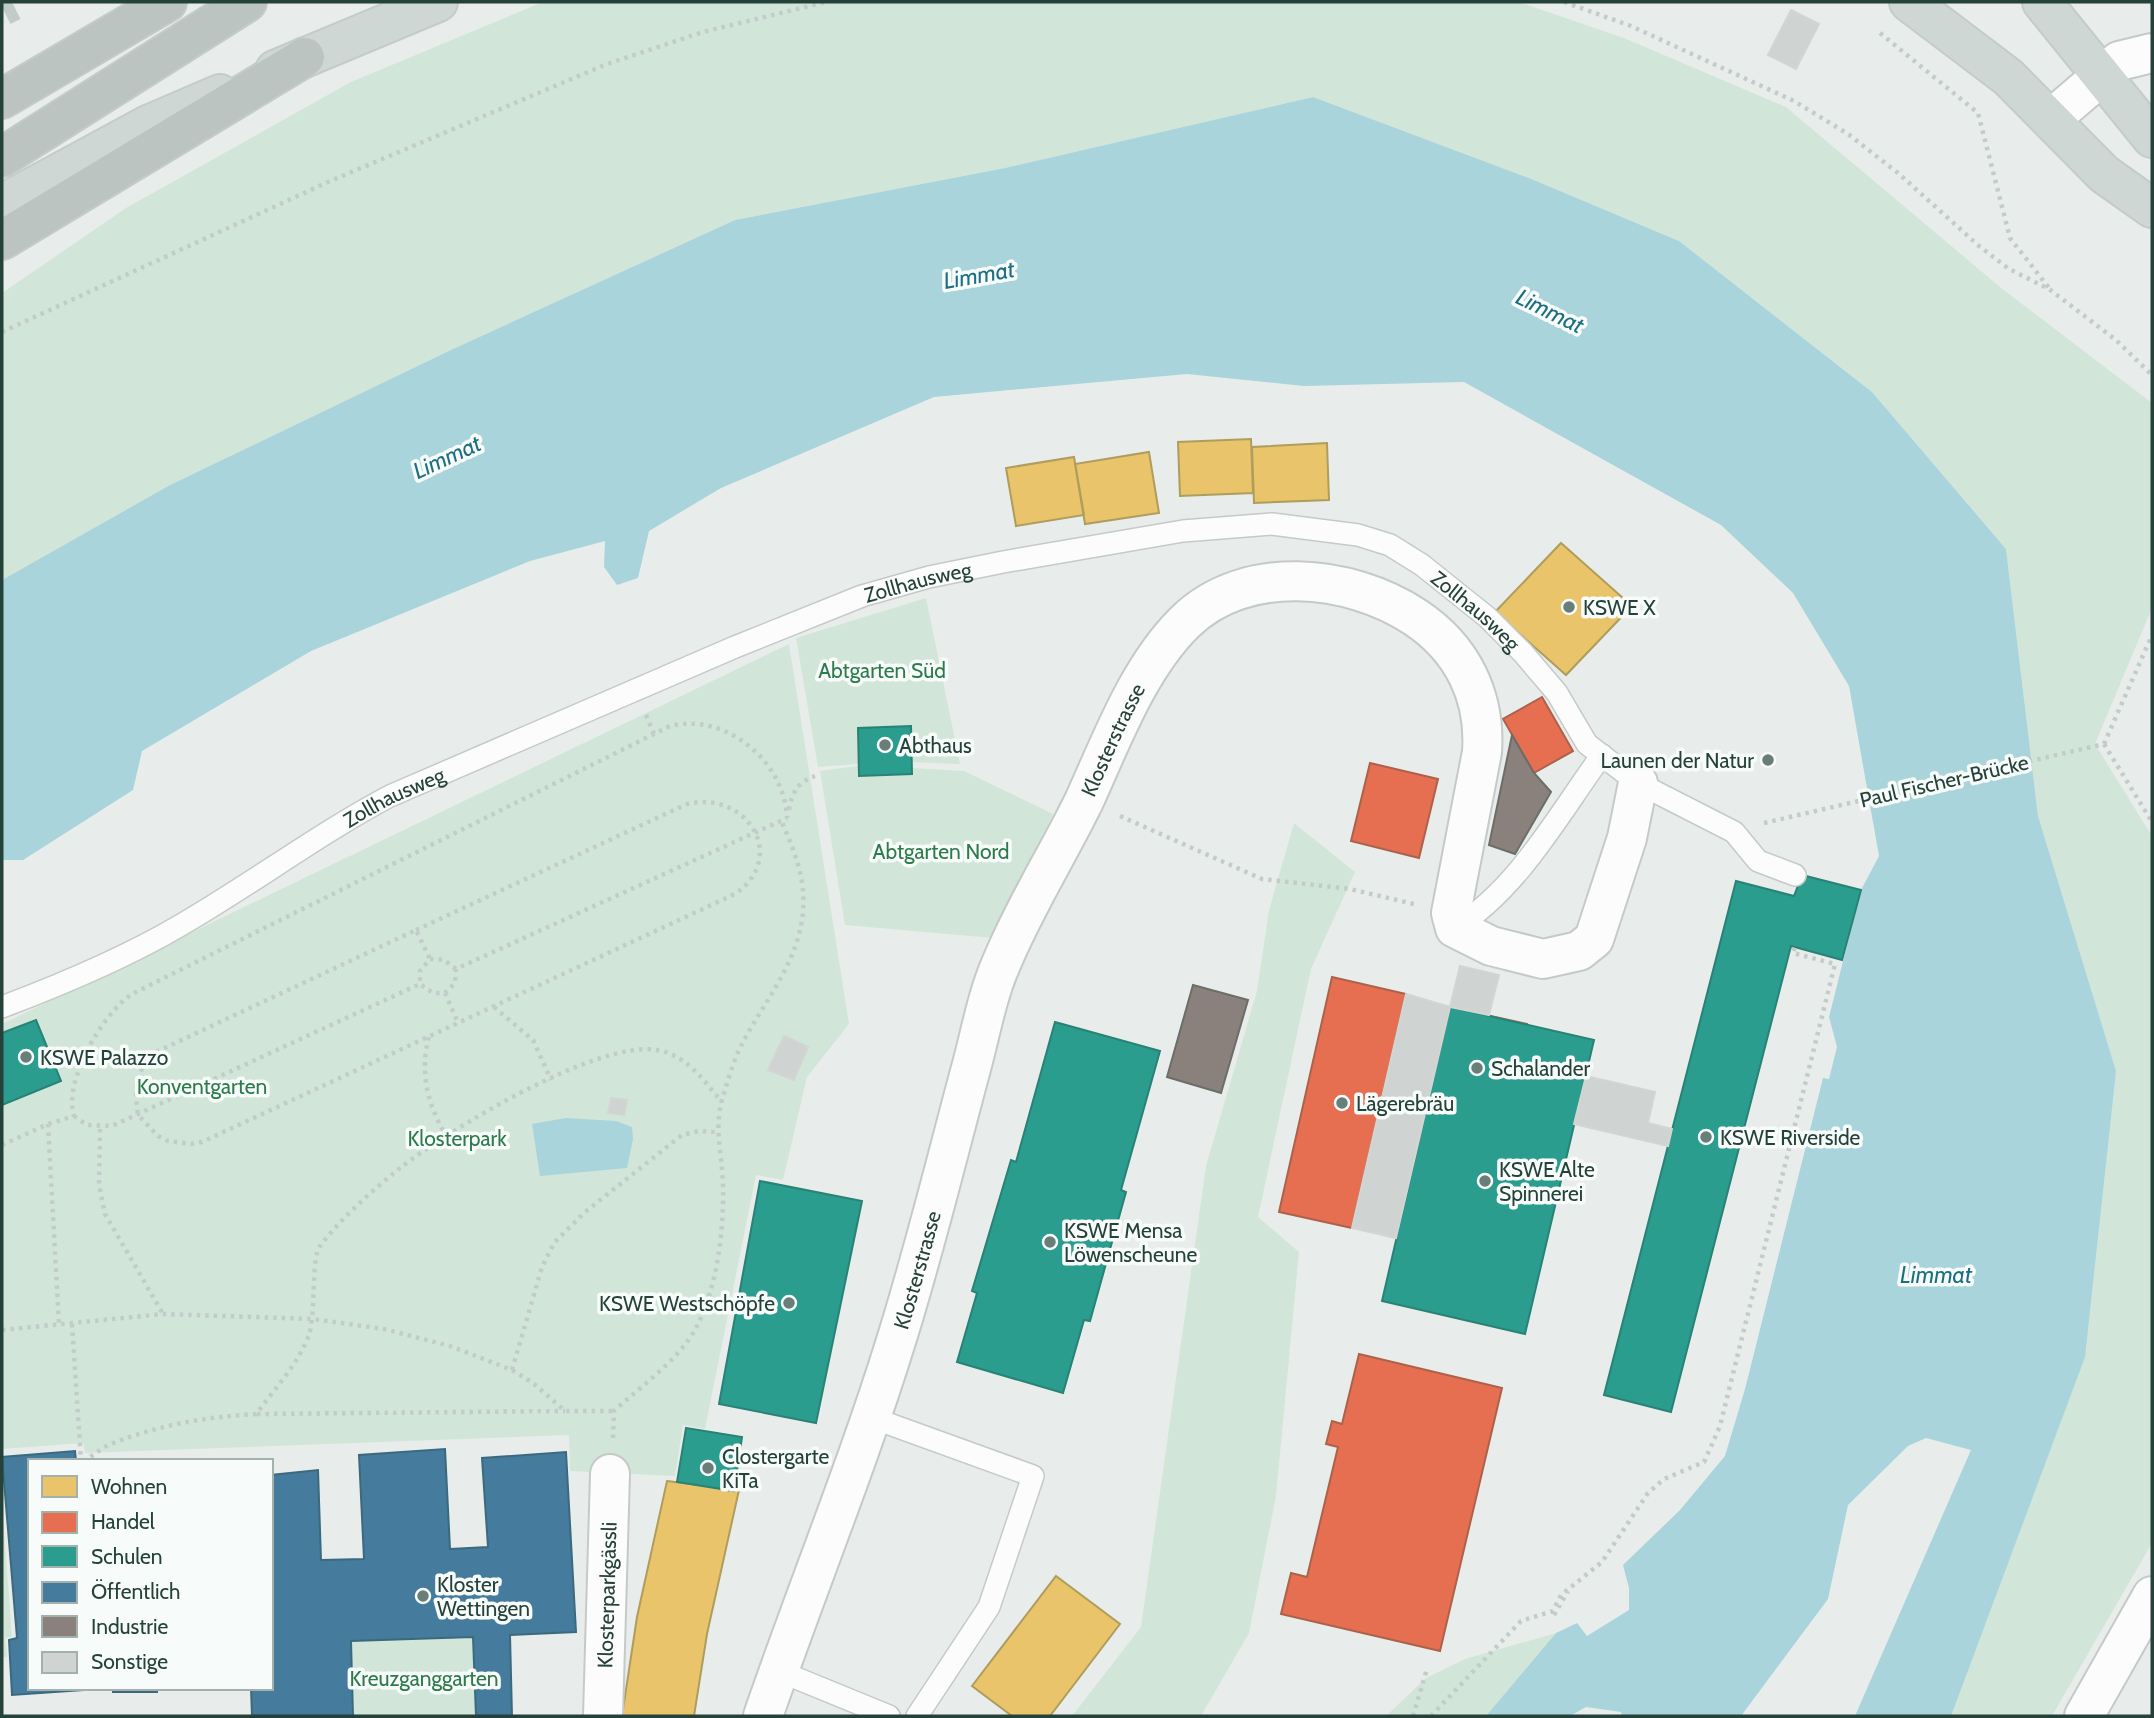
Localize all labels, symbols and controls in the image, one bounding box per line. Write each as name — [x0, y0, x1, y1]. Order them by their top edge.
water label: Limmat — [941, 255, 1018, 295]
water label: Limmat — [1512, 283, 1589, 340]
water label: Limmat — [409, 429, 486, 485]
street label: Zollhausweg — [861, 556, 974, 607]
street label: Zollhausweg — [1426, 565, 1526, 656]
place label: KSWE X — [1583, 595, 1656, 620]
marker: KSWE X — [1561, 599, 1577, 615]
park label: Abtgarten Süd — [818, 658, 946, 683]
street label: Klosterstrasse — [1075, 678, 1150, 800]
place label: Abthaus — [899, 733, 972, 758]
marker: Abthaus — [877, 737, 893, 753]
place label: Launen der Natur — [1601, 748, 1754, 773]
street label: Paul Fischer-Brücke — [1857, 749, 2031, 813]
marker: Launen der Natur — [1760, 752, 1776, 768]
street label: Zollhausweg — [339, 761, 449, 832]
park label: Abtgarten Nord — [873, 839, 1009, 864]
place label: KSWE Palazzo — [40, 1045, 168, 1070]
marker: KSWE Palazzo — [18, 1049, 34, 1065]
place label: Schalander — [1491, 1056, 1590, 1081]
marker: Schalander — [1469, 1060, 1485, 1076]
park label: Konventgarten — [137, 1074, 267, 1099]
place label: Lägerebräu — [1356, 1091, 1454, 1116]
marker: Lägerebräu — [1334, 1095, 1350, 1111]
place label: KSWE Riverside — [1720, 1125, 1861, 1150]
park label: Klosterpark — [407, 1126, 507, 1151]
marker: KSWE Riverside — [1698, 1129, 1714, 1145]
place label: KSWE Alte Spinnerei — [1499, 1157, 1595, 1206]
marker: KSWE Alte Spinnerei — [1477, 1173, 1493, 1189]
street label: Klosterstrasse — [888, 1208, 945, 1332]
place label: KSWE Mensa Löwenscheune — [1064, 1218, 1197, 1267]
marker: KSWE Mensa Löwenscheune — [1042, 1234, 1058, 1250]
water label: Limmat — [1900, 1261, 1973, 1289]
place label: KSWE Westschöpfe — [599, 1291, 775, 1316]
marker: KSWE Westschöpfe — [781, 1295, 797, 1311]
place label: Clostergarte KiTa — [722, 1444, 829, 1493]
legend — [28, 1459, 273, 1690]
marker: Clostergarte KiTa — [700, 1460, 716, 1476]
text: Wohnen — [91, 1474, 167, 1499]
text: Handel — [91, 1509, 155, 1534]
street label: Klosterparkgässli — [592, 1522, 621, 1669]
text: Schulen — [91, 1544, 163, 1569]
place label: Kloster Wettingen — [437, 1572, 530, 1621]
text: Öffentlich — [91, 1579, 180, 1604]
marker: Kloster Wettingen — [415, 1588, 431, 1604]
text: Industrie — [91, 1614, 168, 1639]
text: Sonstige — [91, 1649, 168, 1674]
park label: Kreuzganggarten — [349, 1666, 499, 1691]

